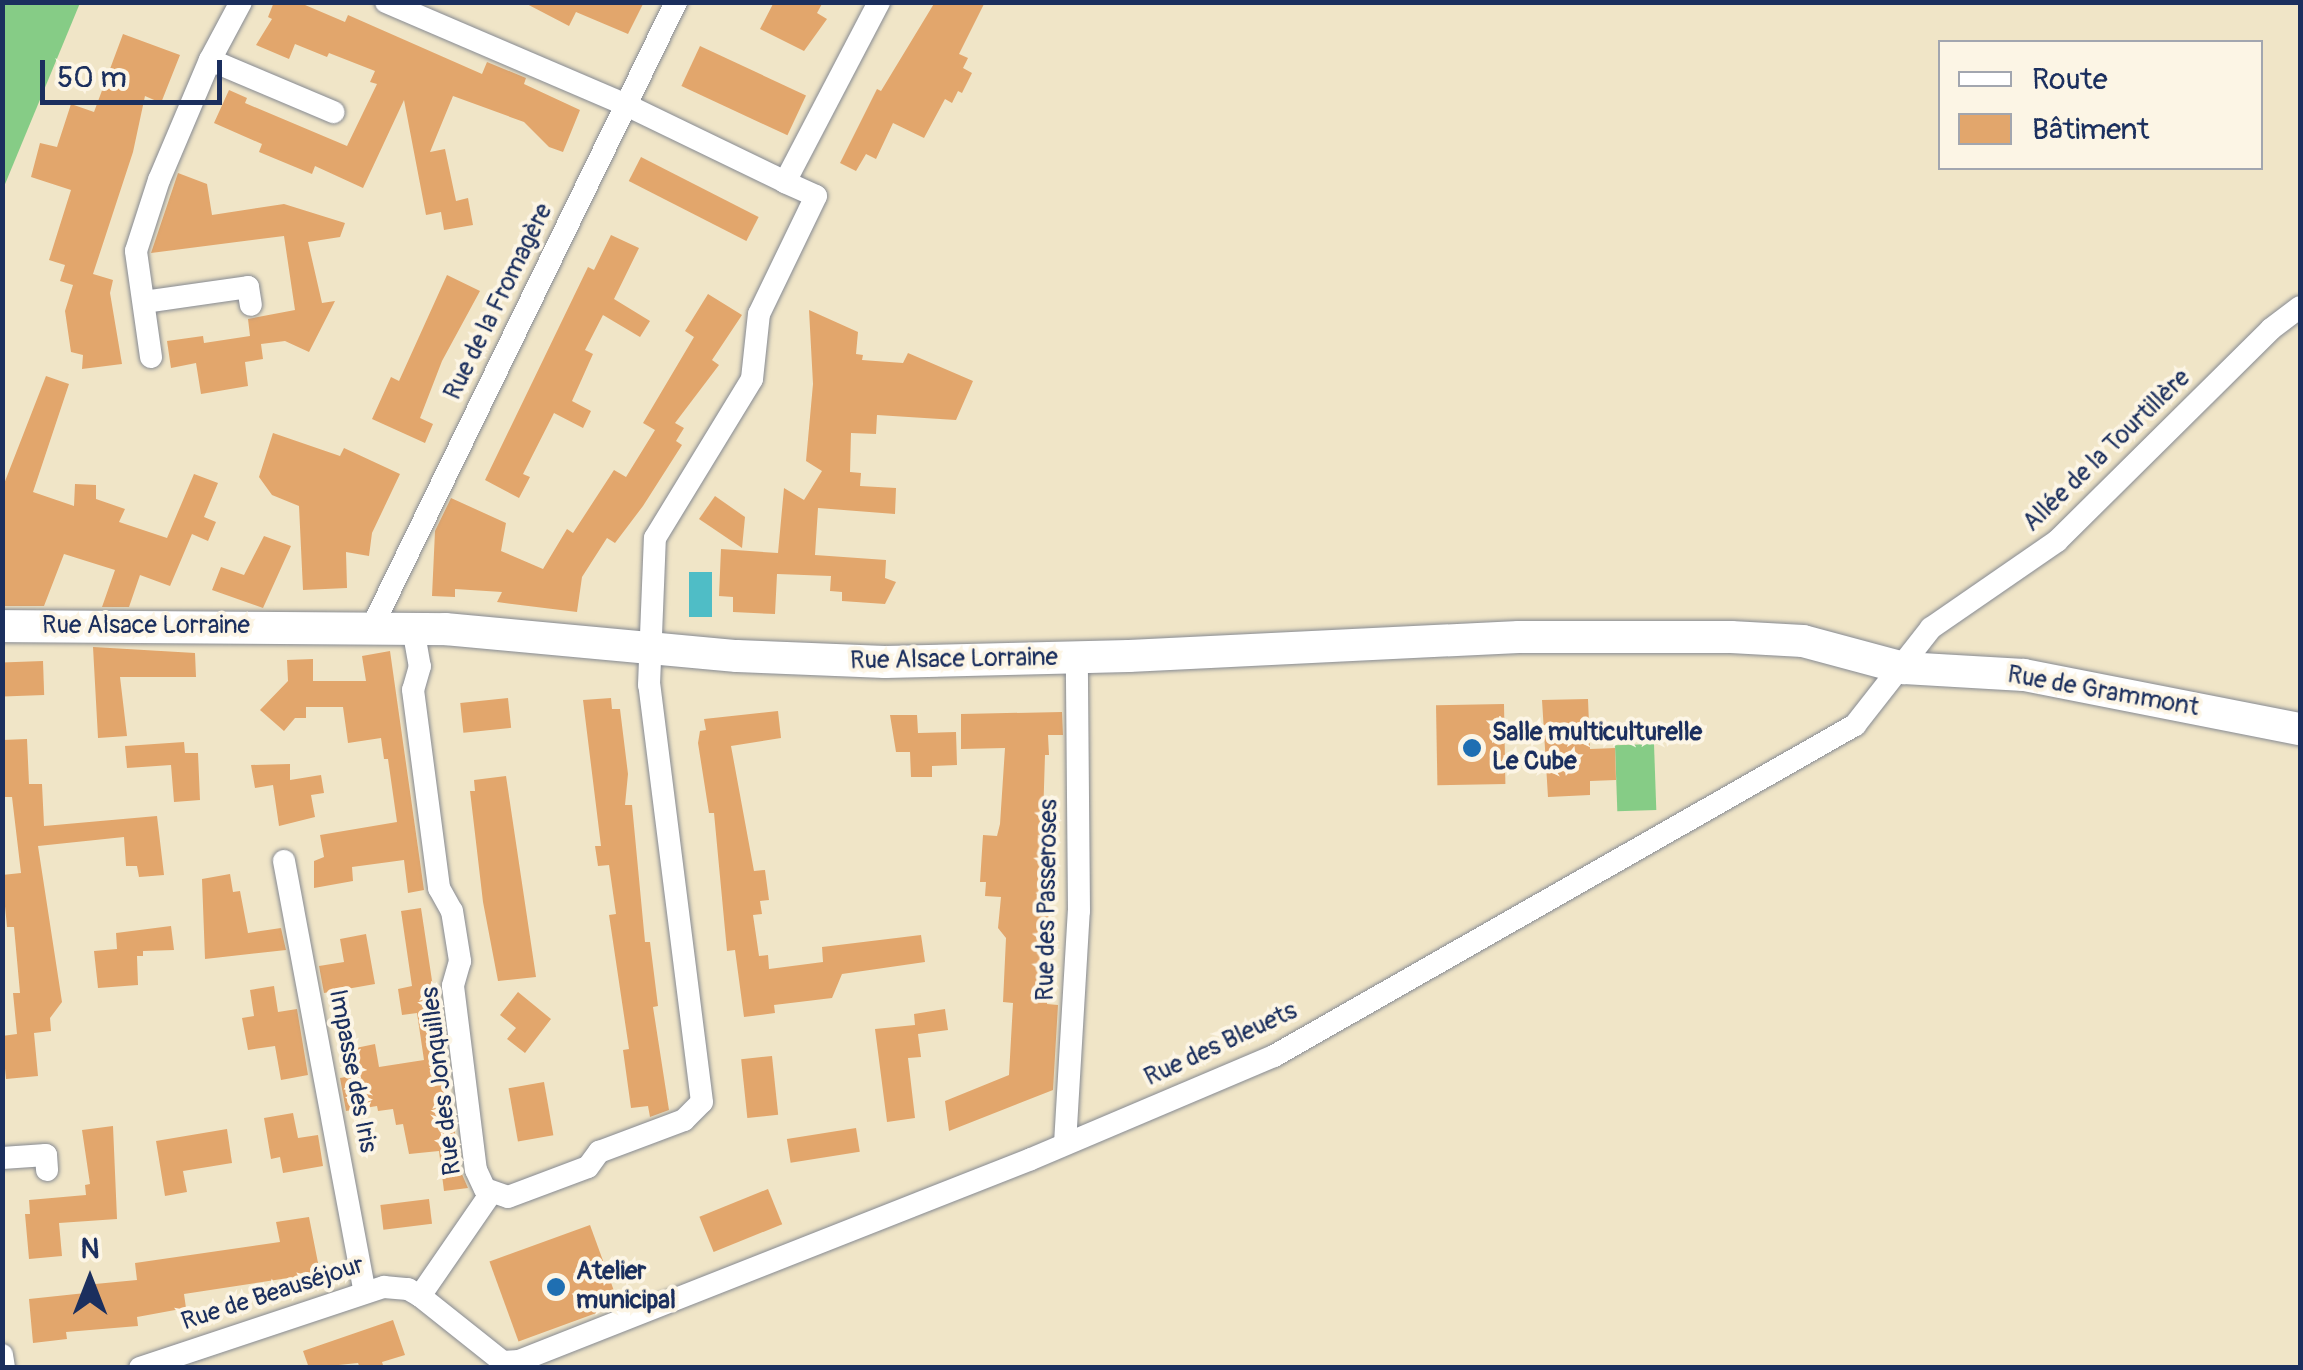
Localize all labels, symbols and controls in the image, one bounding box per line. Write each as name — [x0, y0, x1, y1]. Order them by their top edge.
scale bar — [45, 40, 228, 102]
legend — [1938, 40, 2263, 170]
text: 50 m — [57, 59, 127, 96]
text: Route — [2032, 61, 2107, 98]
text: Bâtiment — [2032, 111, 2149, 148]
street label: Rue de la Fromagère — [438, 199, 560, 405]
street label: Allée de la Tourtillère — [2017, 364, 2197, 538]
street label: Rue Alsace Lorraine — [42, 611, 250, 641]
street label: Rue Alsace Lorraine — [850, 643, 1058, 677]
street label: Rue de Grammont — [2005, 660, 2201, 724]
place label: Salle multiculturelle Le Cube — [1492, 719, 1702, 778]
marker: Salle multiculturelle Le Cube — [1461, 737, 1483, 759]
street label: Rue des Passeroses — [1031, 799, 1065, 1001]
street label: Rue des Jonquilles — [416, 985, 468, 1177]
street label: Impasse des Iris — [321, 987, 383, 1155]
street label: Rue des Bleuets — [1140, 997, 1302, 1093]
north arrow — [40, 1230, 140, 1330]
text: N — [81, 1232, 99, 1267]
street label: Rue de Beauséjour — [178, 1250, 368, 1338]
place label: Atelier municipal — [576, 1258, 676, 1317]
marker: Atelier municipal — [545, 1276, 567, 1298]

